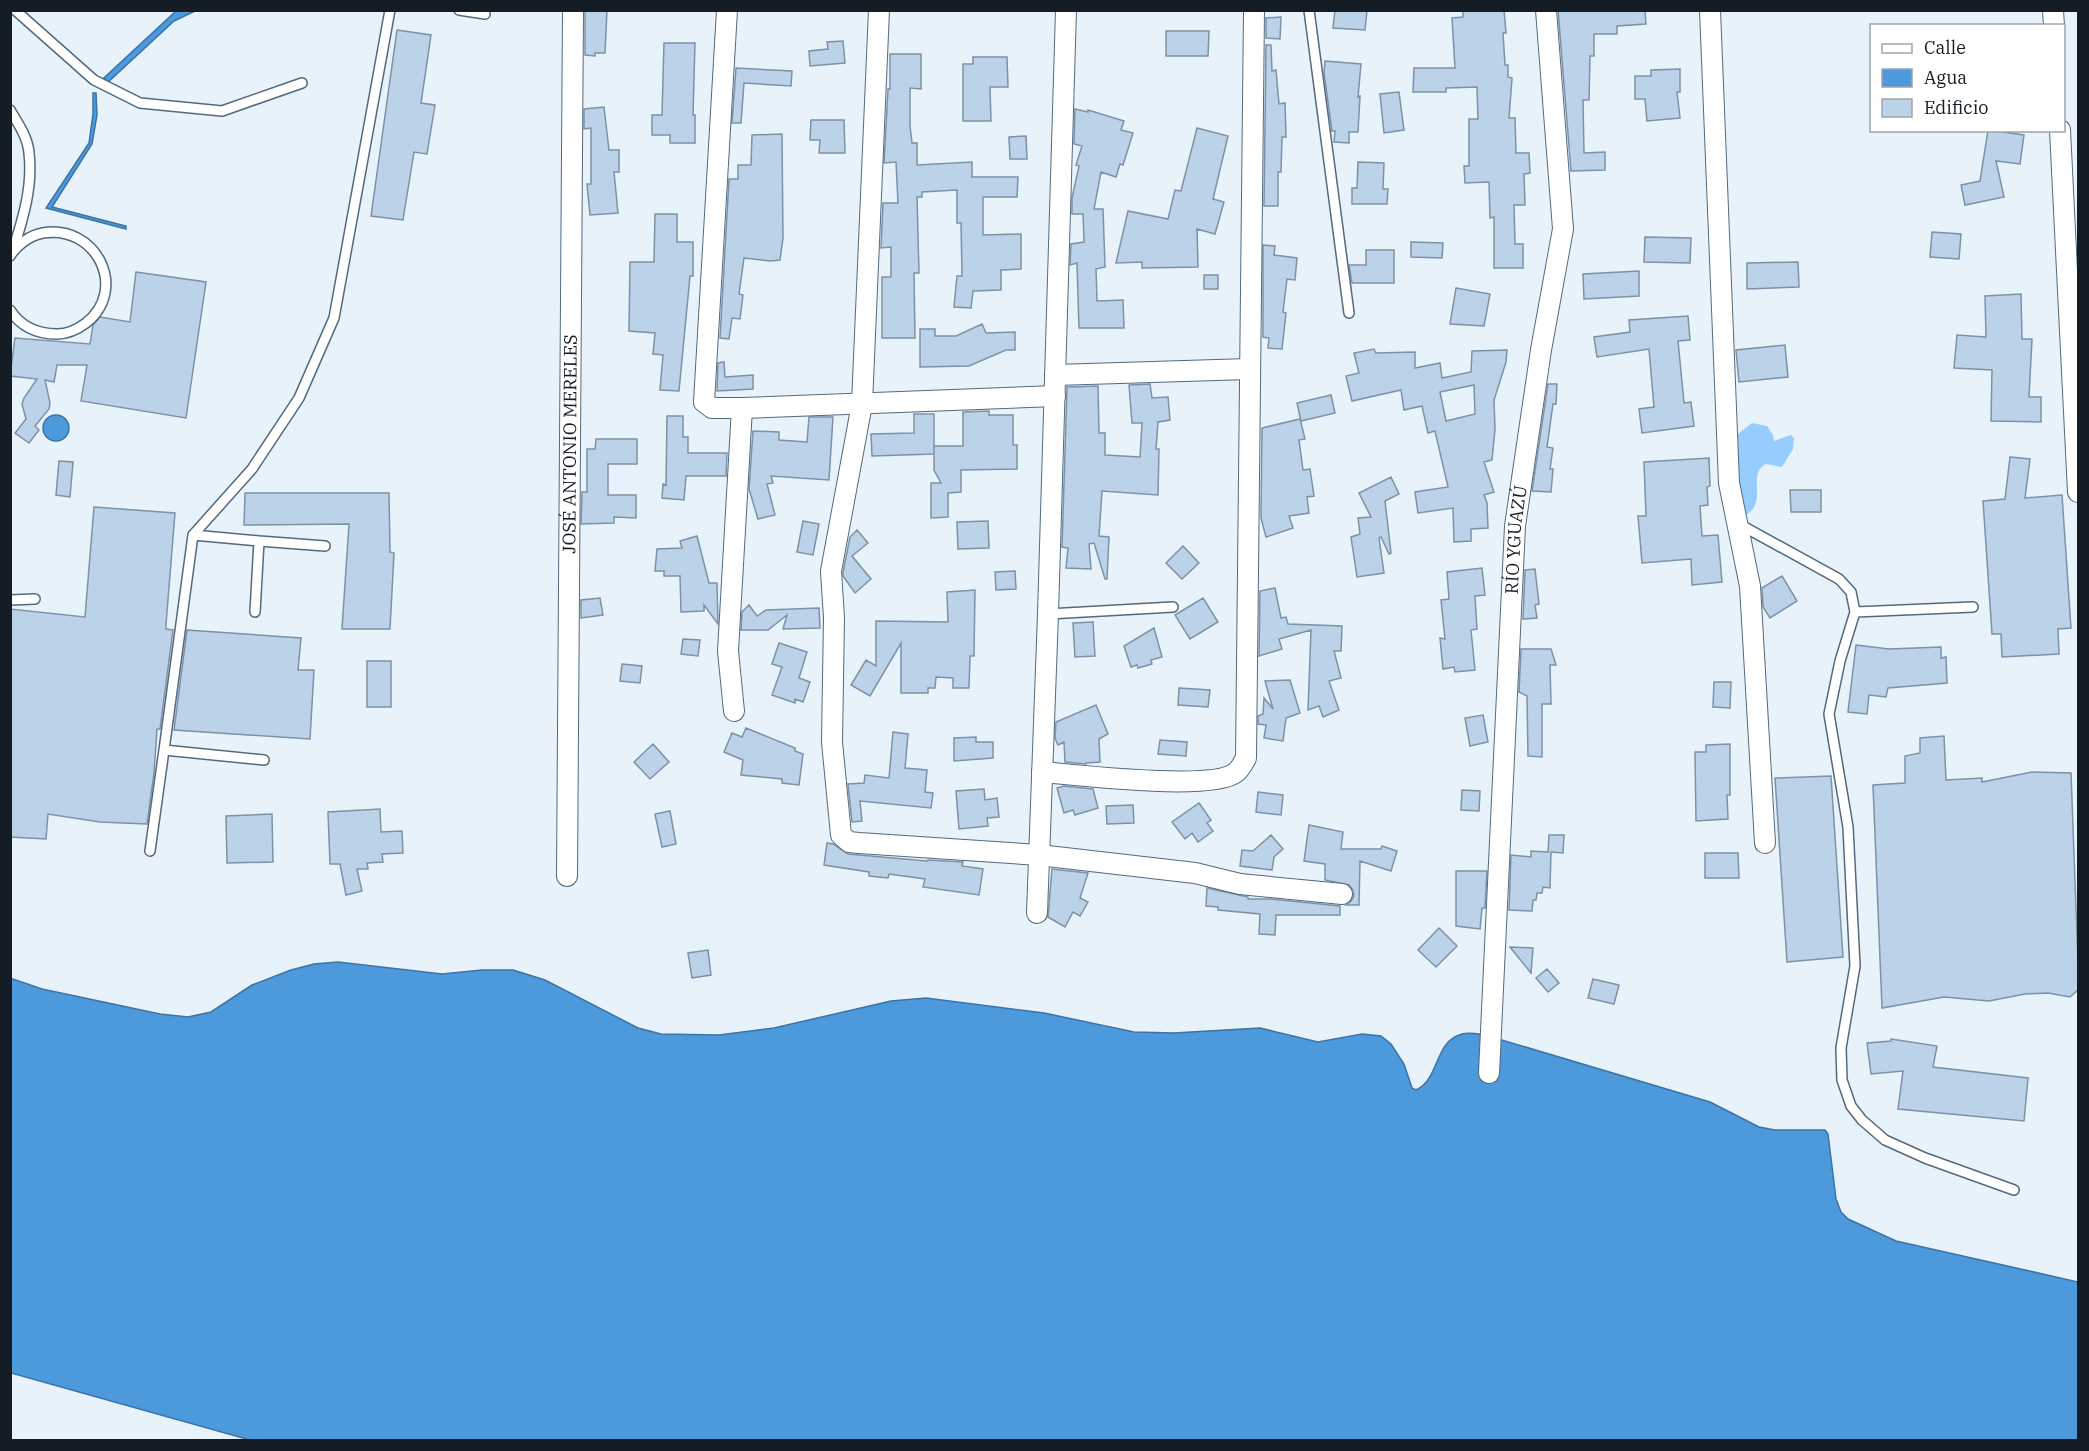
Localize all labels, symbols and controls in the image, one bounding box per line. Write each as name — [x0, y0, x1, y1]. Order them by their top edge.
legend — [1870, 24, 2065, 132]
text: Calle — [1924, 36, 1966, 59]
text: Agua — [1924, 66, 1967, 89]
text: Edificio — [1924, 96, 1988, 119]
street label: JOSÉ ANTONIO MERELES — [557, 334, 582, 554]
street label: RÍO YGUAZÚ — [1500, 484, 1532, 595]

